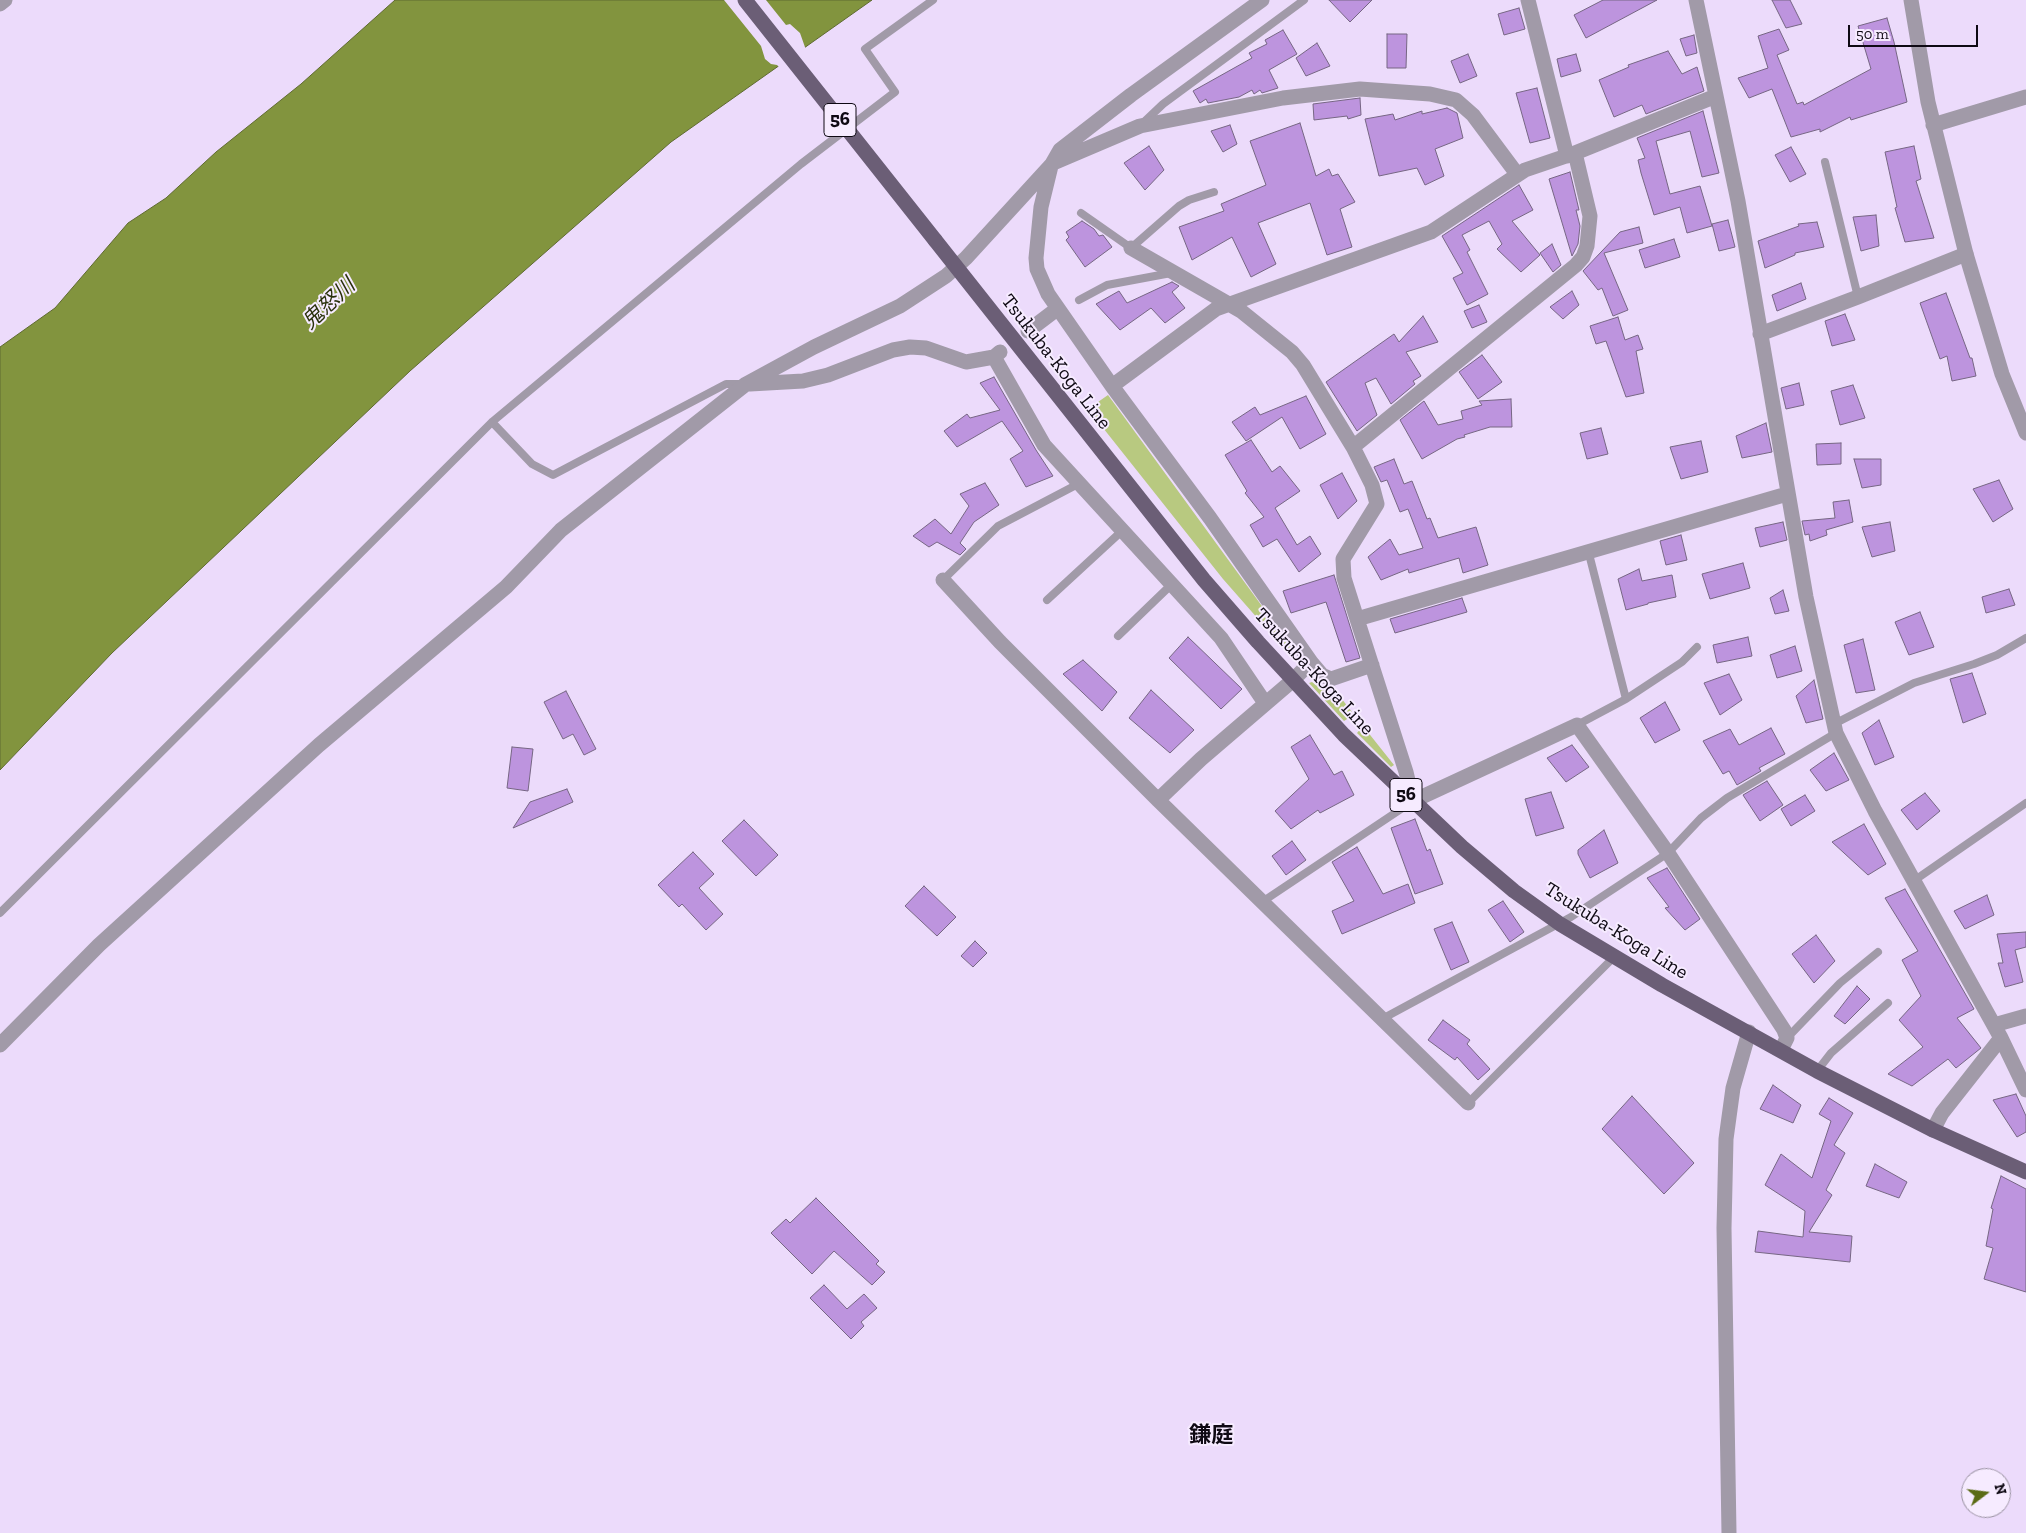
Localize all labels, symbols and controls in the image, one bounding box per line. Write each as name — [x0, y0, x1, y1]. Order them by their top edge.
scale bar — [1851, 15, 1981, 47]
text: 50 m — [1856, 25, 1889, 43]
road number: 56 — [824, 104, 856, 136]
water label: 鬼怒川 — [297, 273, 361, 335]
street label: Tsukuba-Koga Line — [996, 290, 1116, 434]
street label: Tsukuba-Koga Line — [1249, 604, 1379, 740]
road number: 56 — [1390, 778, 1422, 812]
street label: Tsukuba-Koga Line — [1540, 877, 1692, 985]
district label: 鎌庭 — [1189, 1423, 1233, 1449]
north arrow — [1961, 1468, 2011, 1518]
text: N — [1990, 1482, 2010, 1497]

